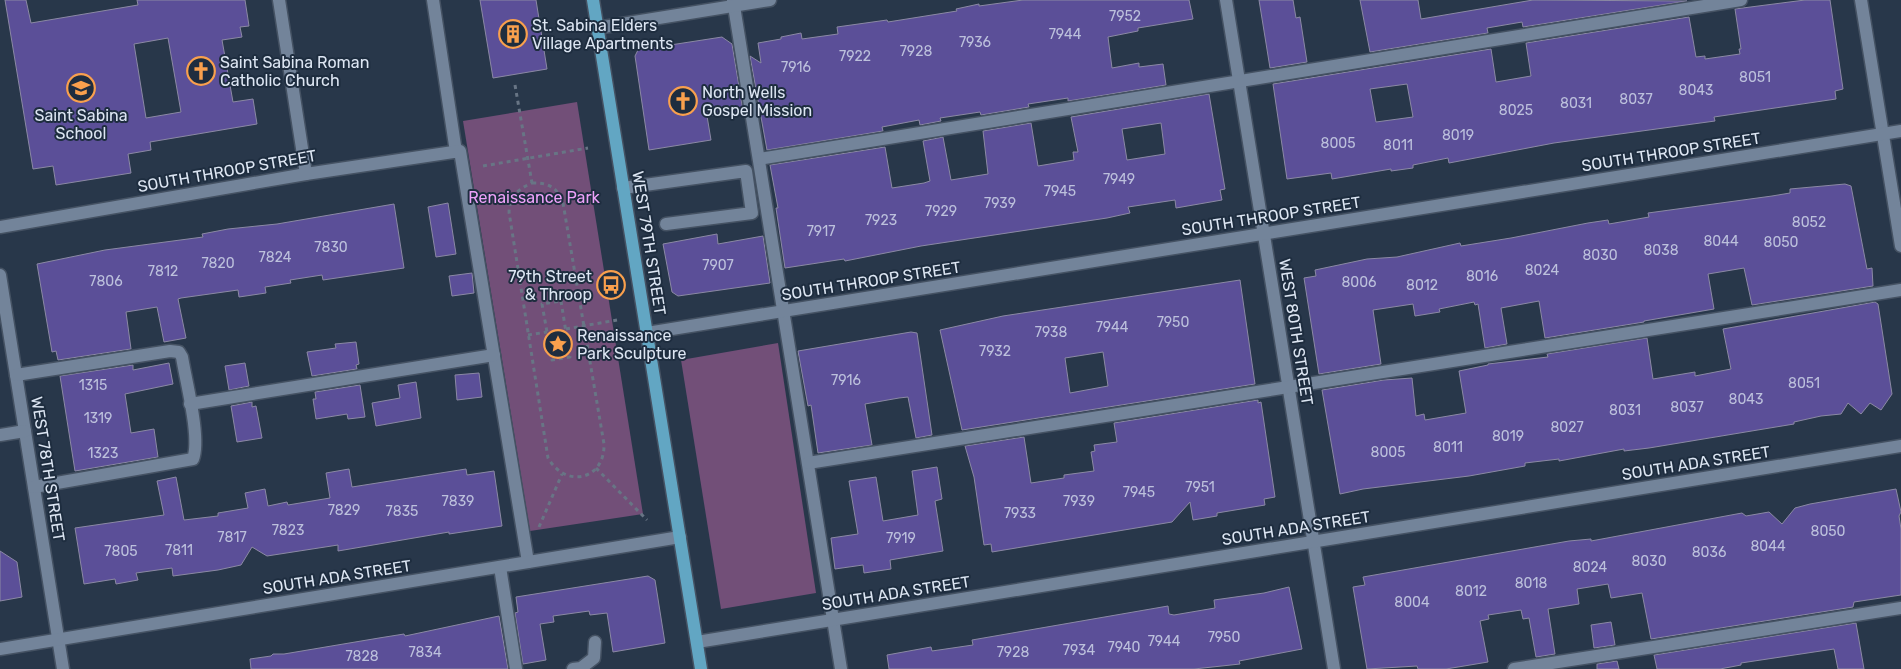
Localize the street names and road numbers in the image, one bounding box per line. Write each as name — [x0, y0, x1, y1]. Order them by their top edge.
street label: SOUTH THROOP STREET — [1580, 128, 1762, 176]
street label: SOUTH THROOP STREET — [136, 146, 318, 196]
street label: WEST 79TH STREET — [628, 170, 670, 316]
street label: SOUTH THROOP STREET — [1180, 192, 1362, 240]
street label: SOUTH THROOP STREET — [780, 257, 962, 305]
street label: WEST 80TH STREET — [1275, 257, 1317, 407]
street label: WEST 78TH STREET — [27, 395, 69, 543]
street label: SOUTH ADA STREET — [1620, 442, 1772, 484]
street label: SOUTH ADA STREET — [1220, 507, 1372, 549]
street label: SOUTH ADA STREET — [261, 556, 413, 598]
street label: SOUTH ADA STREET — [820, 572, 972, 614]

